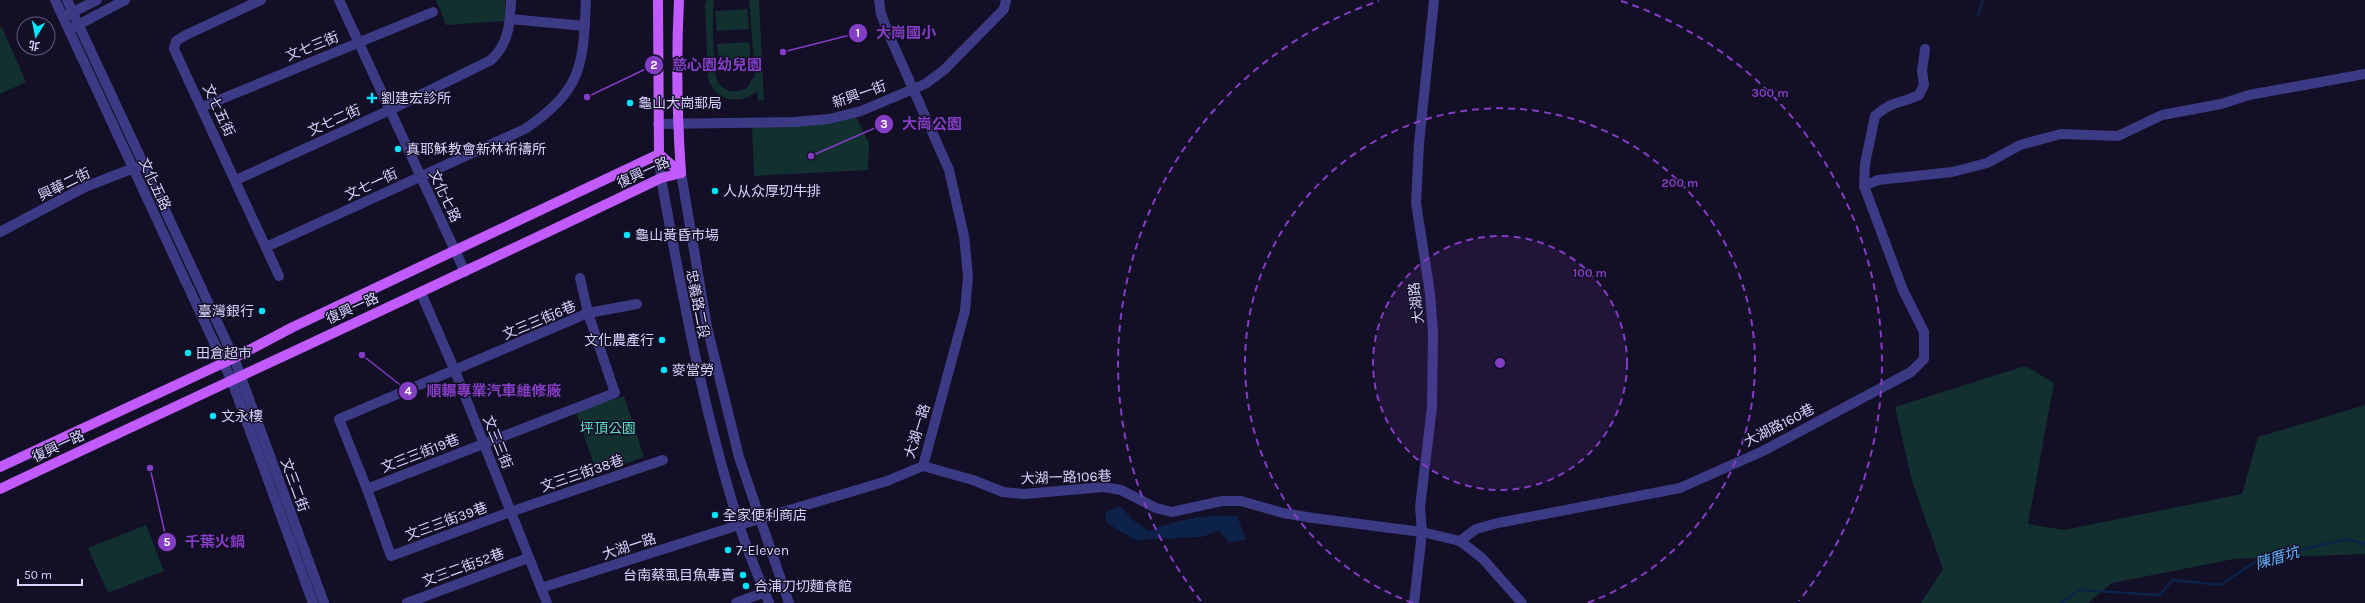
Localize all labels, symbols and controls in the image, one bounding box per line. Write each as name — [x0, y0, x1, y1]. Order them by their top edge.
north arrow — [16, 16, 56, 56]
callout: 大崗國小 — [848, 20, 944, 47]
text: 大崗國小 — [876, 24, 937, 42]
text: 1 — [856, 26, 860, 40]
street label: 文七三街 — [283, 28, 341, 65]
text: 北 — [28, 38, 41, 53]
callout: 慈心園幼兒園 — [644, 51, 770, 78]
text: 慈心園幼兒園 — [672, 56, 762, 74]
text: 2 — [650, 58, 658, 72]
street label: 新興一街 — [830, 77, 888, 112]
street label: 文七五街 — [199, 81, 238, 139]
text: 300 m — [1751, 86, 1789, 100]
place label: 劉建宏診所 — [381, 90, 451, 107]
marker: 劉建宏診所 — [366, 92, 378, 104]
place label: 龜山大崗郵局 — [638, 95, 722, 112]
marker: 龜山大崗郵局 — [625, 98, 635, 108]
street label: 文七二街 — [305, 101, 363, 140]
callout: 大崗公園 — [874, 111, 970, 138]
text: 大崗公園 — [902, 115, 962, 133]
text: 3 — [880, 117, 888, 131]
place label: 真耶穌教會新林祈禱所 — [406, 141, 546, 158]
marker: 真耶穌教會新林祈禱所 — [393, 144, 403, 154]
street label: 復興一路 — [614, 153, 672, 192]
street label: 文化五路 — [135, 155, 174, 213]
street label: 興華二街 — [35, 165, 93, 204]
street label: 文七一街 — [342, 165, 400, 204]
street label: 文化七路 — [425, 167, 464, 225]
text: 200 m — [1662, 176, 1698, 190]
place label: 人从众厚切牛排 — [723, 183, 821, 200]
marker: 人从众厚切牛排 — [710, 186, 720, 196]
place label: 龜山黃昏市場 — [635, 227, 719, 244]
marker: 龜山黃昏市場 — [622, 230, 632, 240]
text: 100 m — [1573, 266, 1607, 280]
street label: 忠義路二段 — [682, 268, 713, 340]
street label: 大湖路 — [1406, 281, 1427, 325]
street label: 復興一路 — [323, 289, 381, 328]
street label: 文三三街6巷 — [500, 297, 578, 344]
place label: 臺灣銀行 — [198, 303, 254, 320]
marker: 臺灣銀行 — [257, 306, 267, 316]
place label: 文化農產行 — [584, 332, 654, 349]
marker: 文化農產行 — [657, 335, 667, 345]
place label: 田倉超市 — [196, 345, 252, 362]
marker: 田倉超市 — [183, 348, 193, 358]
centre of rings — [1493, 356, 1507, 370]
place label: 麥當勞 — [672, 362, 714, 379]
marker: 麥當勞 — [659, 365, 669, 375]
callout: 順輾專業汽車維修廠 — [398, 377, 569, 404]
text: 順輾專業汽車維修廠 — [426, 382, 562, 400]
text: 4 — [404, 384, 412, 398]
street label: 大湖路160巷 — [1741, 400, 1817, 450]
street label: 大湖一路 — [901, 402, 934, 460]
place label: 文永樓 — [221, 408, 263, 425]
marker: 文永樓 — [208, 411, 218, 421]
street label: 文三三街 — [479, 413, 516, 471]
park label: 坪頂公園 — [580, 420, 636, 437]
street label: 復興一路 — [29, 427, 87, 466]
street label: 文三三街19巷 — [379, 431, 462, 476]
street label: 文三三街38巷 — [538, 451, 626, 496]
street label: 文三二街 — [277, 456, 312, 514]
street label: 大湖一路106巷 — [1020, 467, 1112, 488]
street label: 文三三街39巷 — [403, 499, 490, 544]
place label: 全家便利商店 — [723, 507, 807, 524]
marker: 全家便利商店 — [710, 510, 720, 520]
callout: 千葉火鍋 — [157, 529, 253, 556]
street label: 大湖一路 — [600, 530, 658, 563]
text: 千葉火鍋 — [185, 533, 245, 551]
text: 5 — [164, 535, 171, 549]
place label: 7-Eleven — [736, 542, 789, 559]
water label: 陳厝坑 — [2253, 542, 2303, 573]
street label: 文三二街52巷 — [420, 545, 506, 590]
marker: 7-Eleven — [723, 545, 733, 555]
scale bar — [18, 561, 82, 587]
place label: 台南蔡虱目魚專賣 — [623, 567, 735, 584]
text: 50 m — [24, 568, 52, 582]
marker: 台南蔡虱目魚專賣 — [738, 570, 748, 580]
place label: 合浦刀切麵食館 — [754, 578, 852, 595]
marker: 合浦刀切麵食館 — [741, 581, 751, 591]

